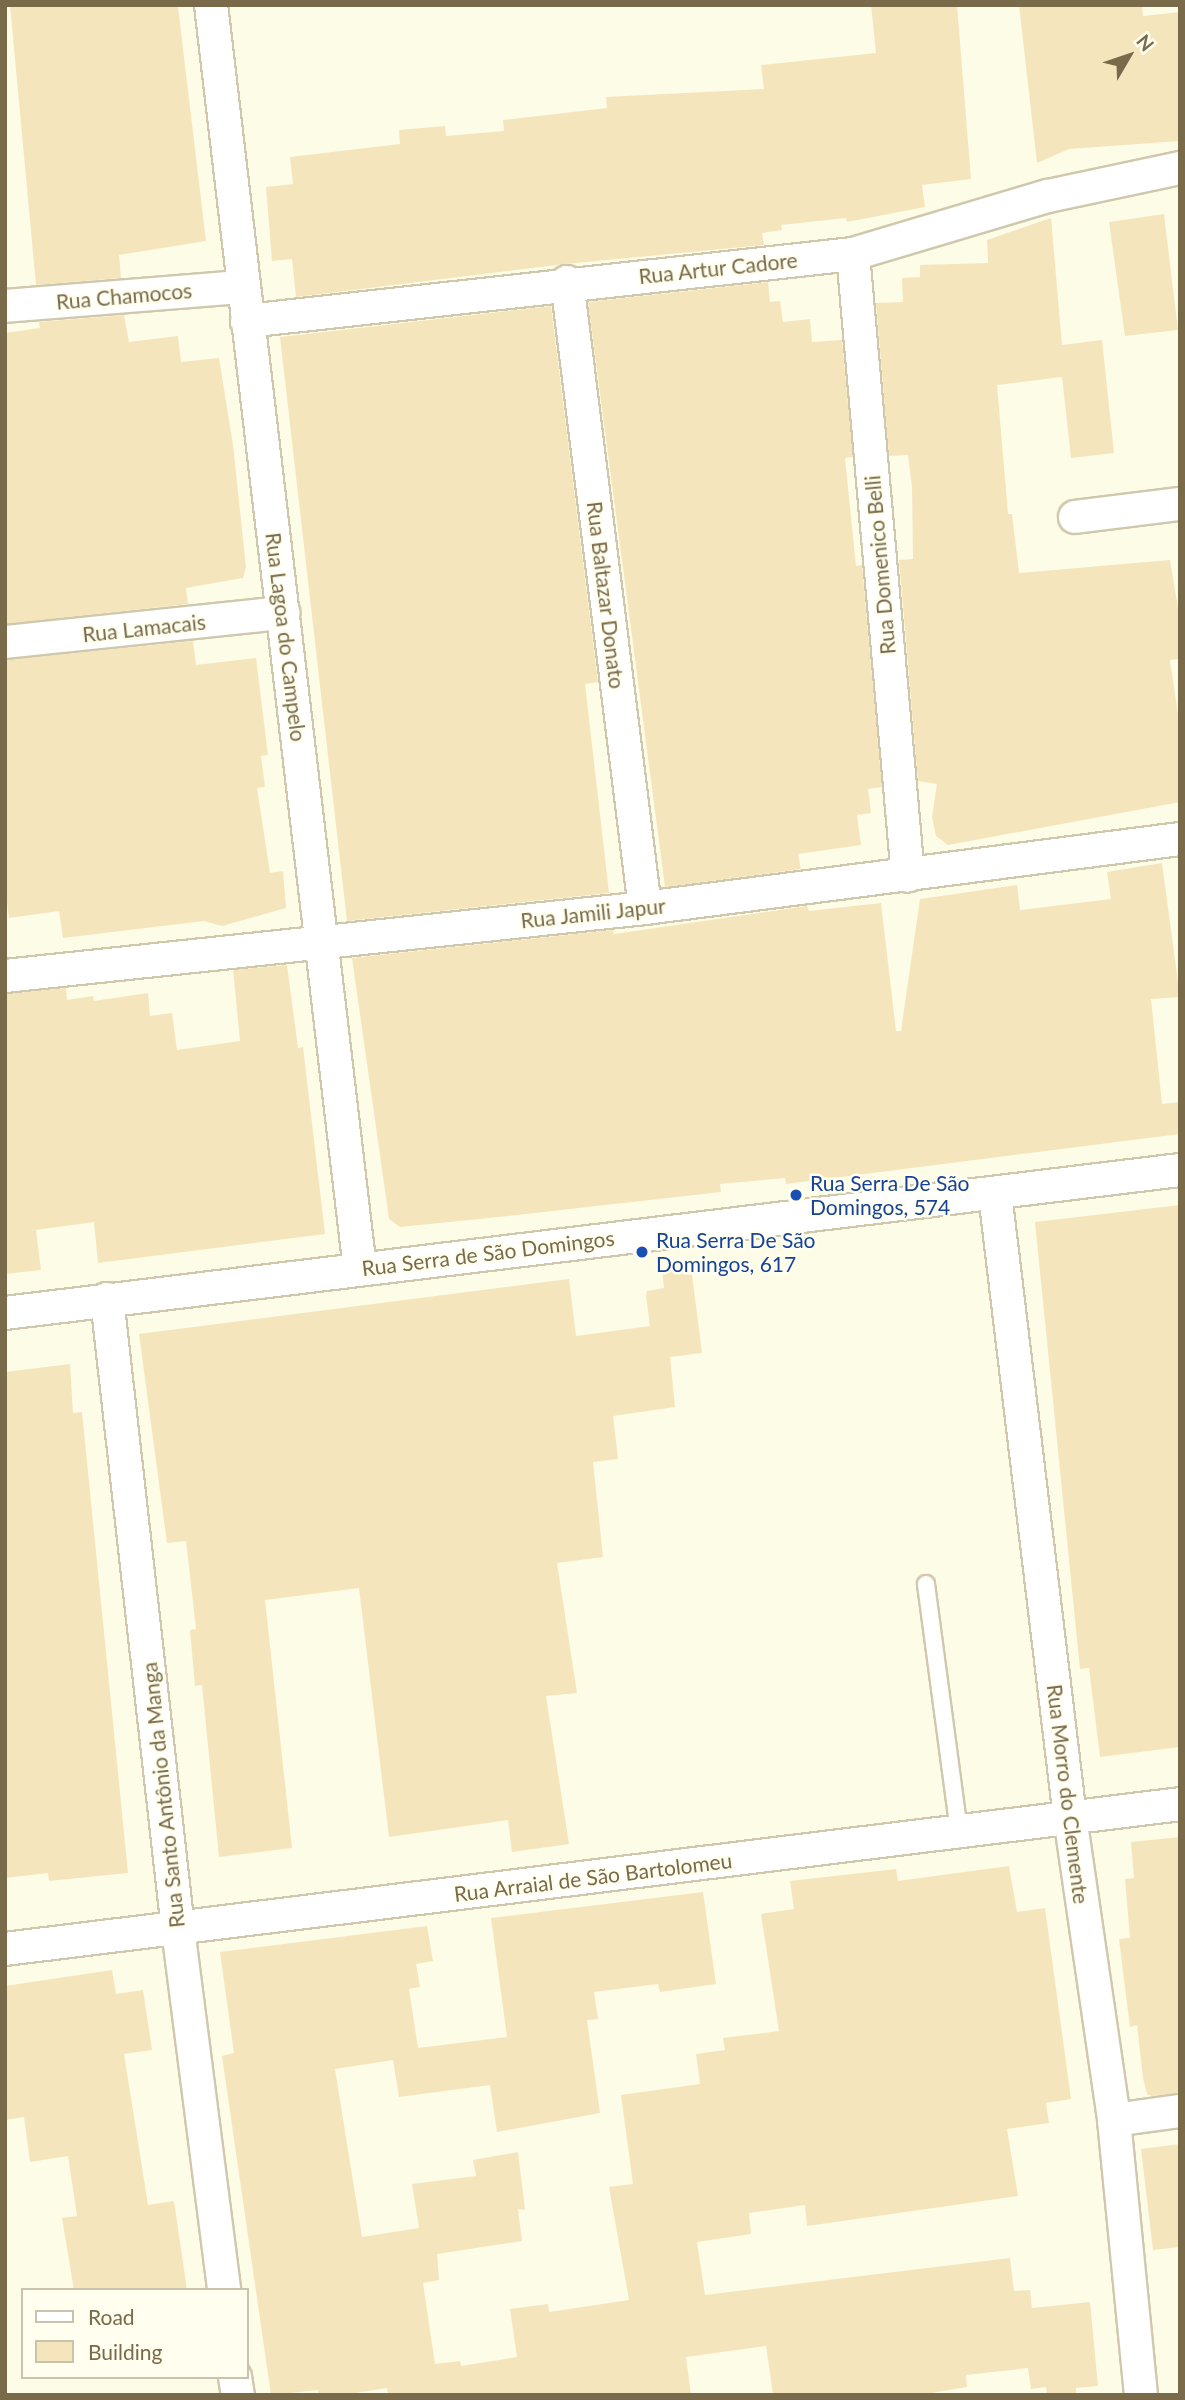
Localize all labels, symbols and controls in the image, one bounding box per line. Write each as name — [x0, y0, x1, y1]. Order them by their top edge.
north arrow — [1094, 21, 1164, 91]
text: N — [1132, 30, 1159, 55]
street label: Rua Artur Cadore — [637, 247, 799, 289]
street label: Rua Chamocos — [55, 278, 193, 314]
street label: Rua Domenico Belli — [860, 474, 900, 656]
street label: Rua Baltazar Donato — [582, 500, 630, 690]
street label: Rua Lagoa do Campelo — [261, 531, 311, 743]
street label: Rua Lamacais — [81, 609, 207, 647]
street label: Rua Jamili Japur — [519, 893, 667, 933]
place label: Rua Serra De São Domingos, 574 — [810, 1170, 969, 1220]
marker: Rua Serra De São Domingos, 574 — [788, 1187, 804, 1203]
street label: Rua Serra de São Domingos — [360, 1225, 616, 1281]
place label: Rua Serra De São Domingos, 617 — [656, 1227, 815, 1277]
marker: Rua Serra De São Domingos, 617 — [634, 1244, 650, 1260]
street label: Rua Santo Antônio da Manga — [136, 1661, 190, 1929]
street label: Rua Morro do Clemente — [1042, 1683, 1094, 1905]
street label: Rua Arraial de São Bartolomeu — [452, 1847, 734, 1907]
legend — [21, 2288, 248, 2379]
text: Road — [88, 2304, 135, 2329]
text: Building — [88, 2339, 163, 2364]

